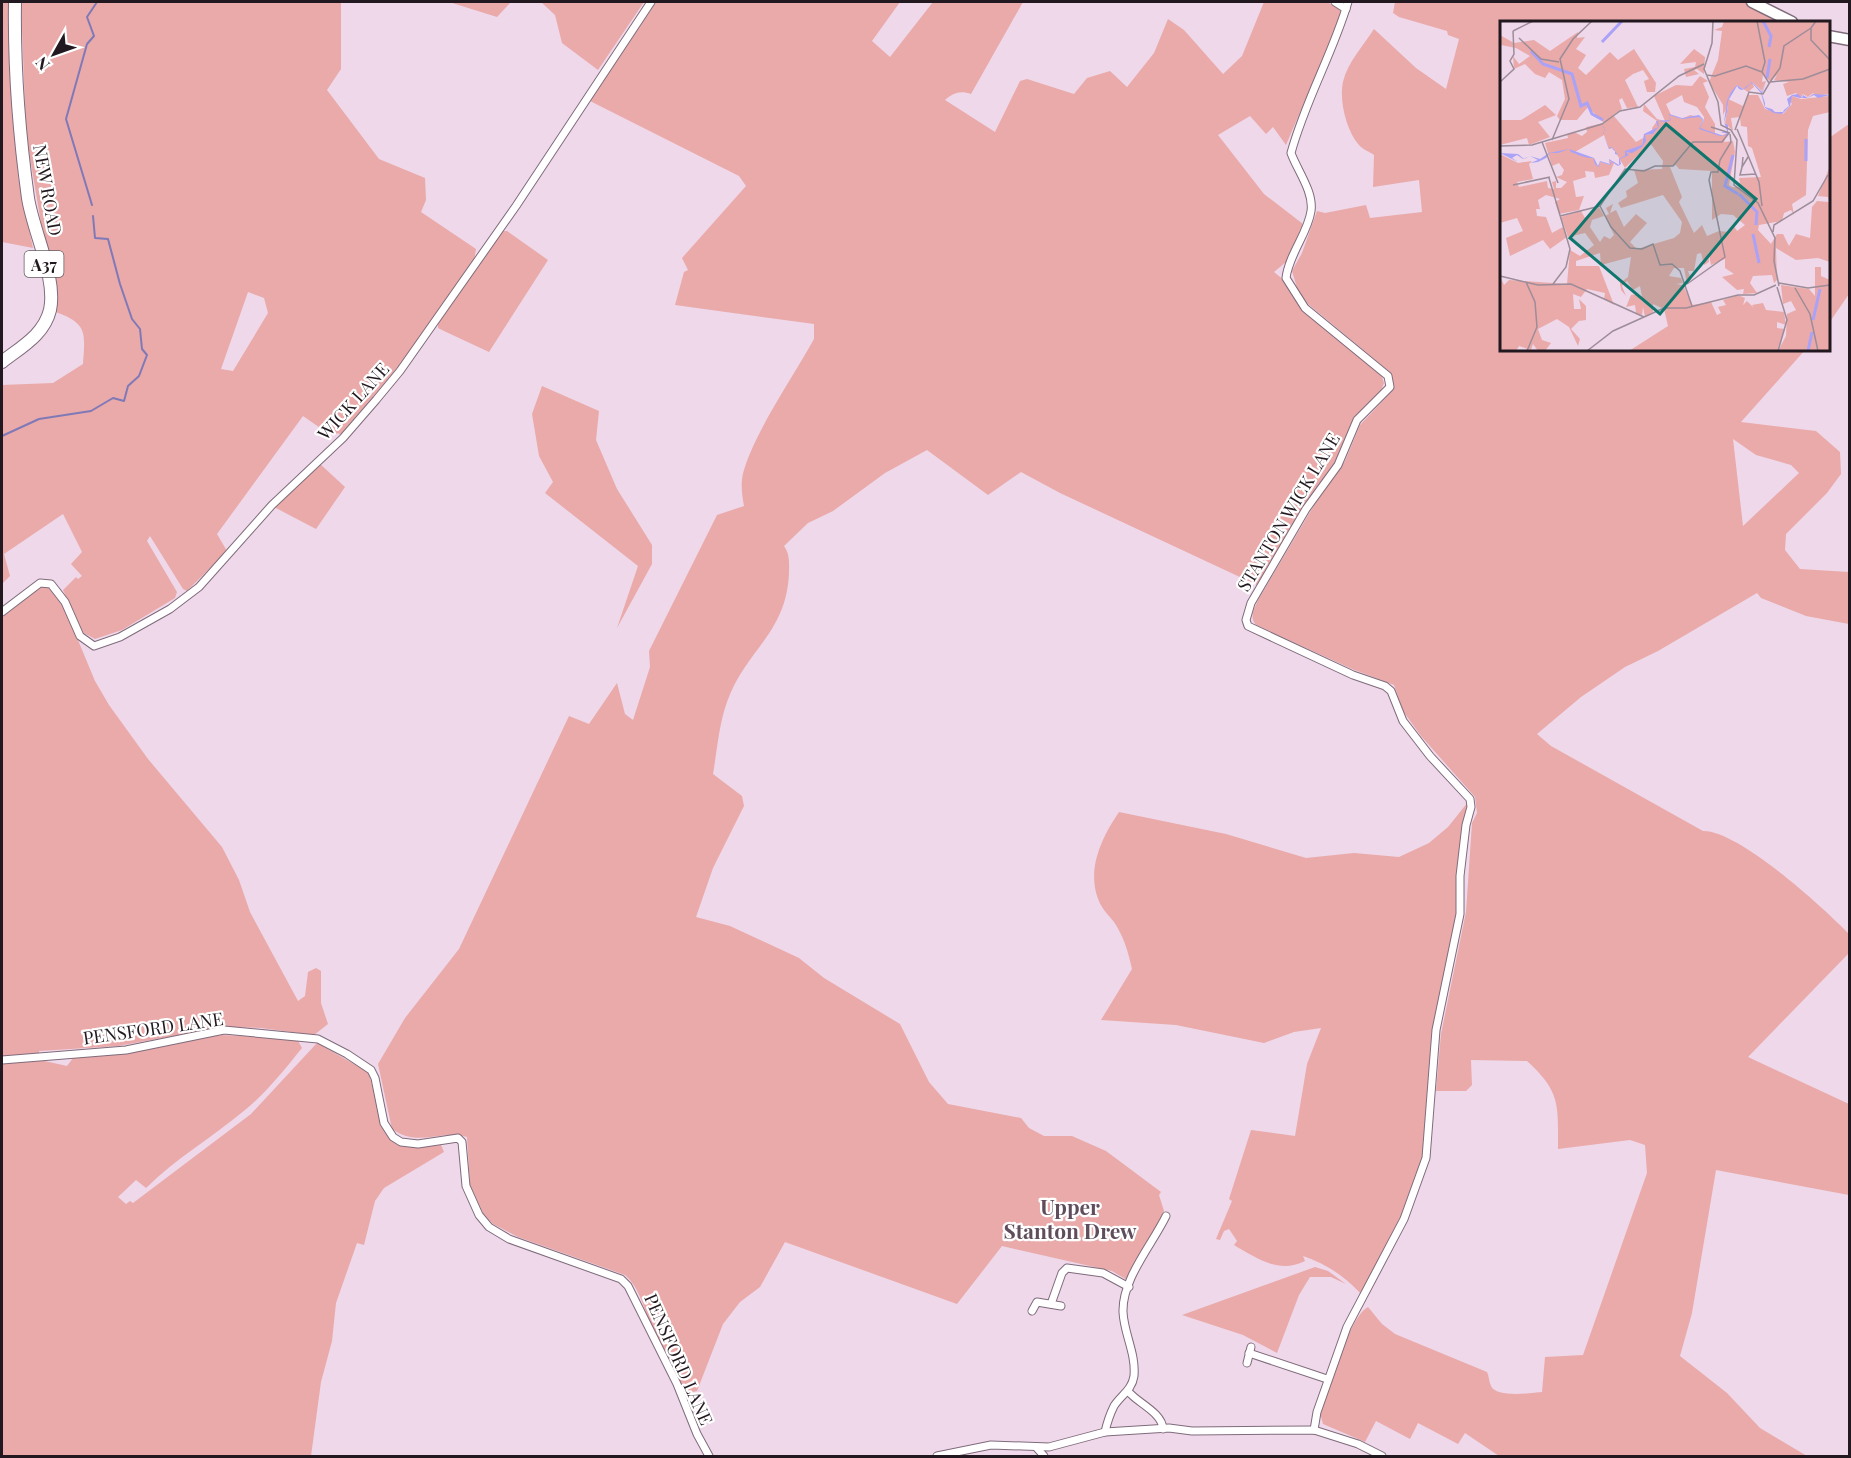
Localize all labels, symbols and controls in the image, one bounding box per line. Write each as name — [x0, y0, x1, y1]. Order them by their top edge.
inset map — [1500, 21, 1830, 351]
north arrow — [24, 24, 84, 84]
text: N — [30, 52, 54, 75]
street label: NEW ROAD — [28, 142, 68, 238]
road number: A37 — [24, 251, 63, 277]
street label: WICK LANE — [311, 357, 394, 445]
street label: STANTON WICK LANE — [1231, 428, 1345, 596]
street label: PENSFORD LANE — [81, 1006, 225, 1050]
district label: Upper Stanton Drew — [1003, 1192, 1137, 1244]
street label: PENSFORD LANE — [639, 1289, 719, 1429]

